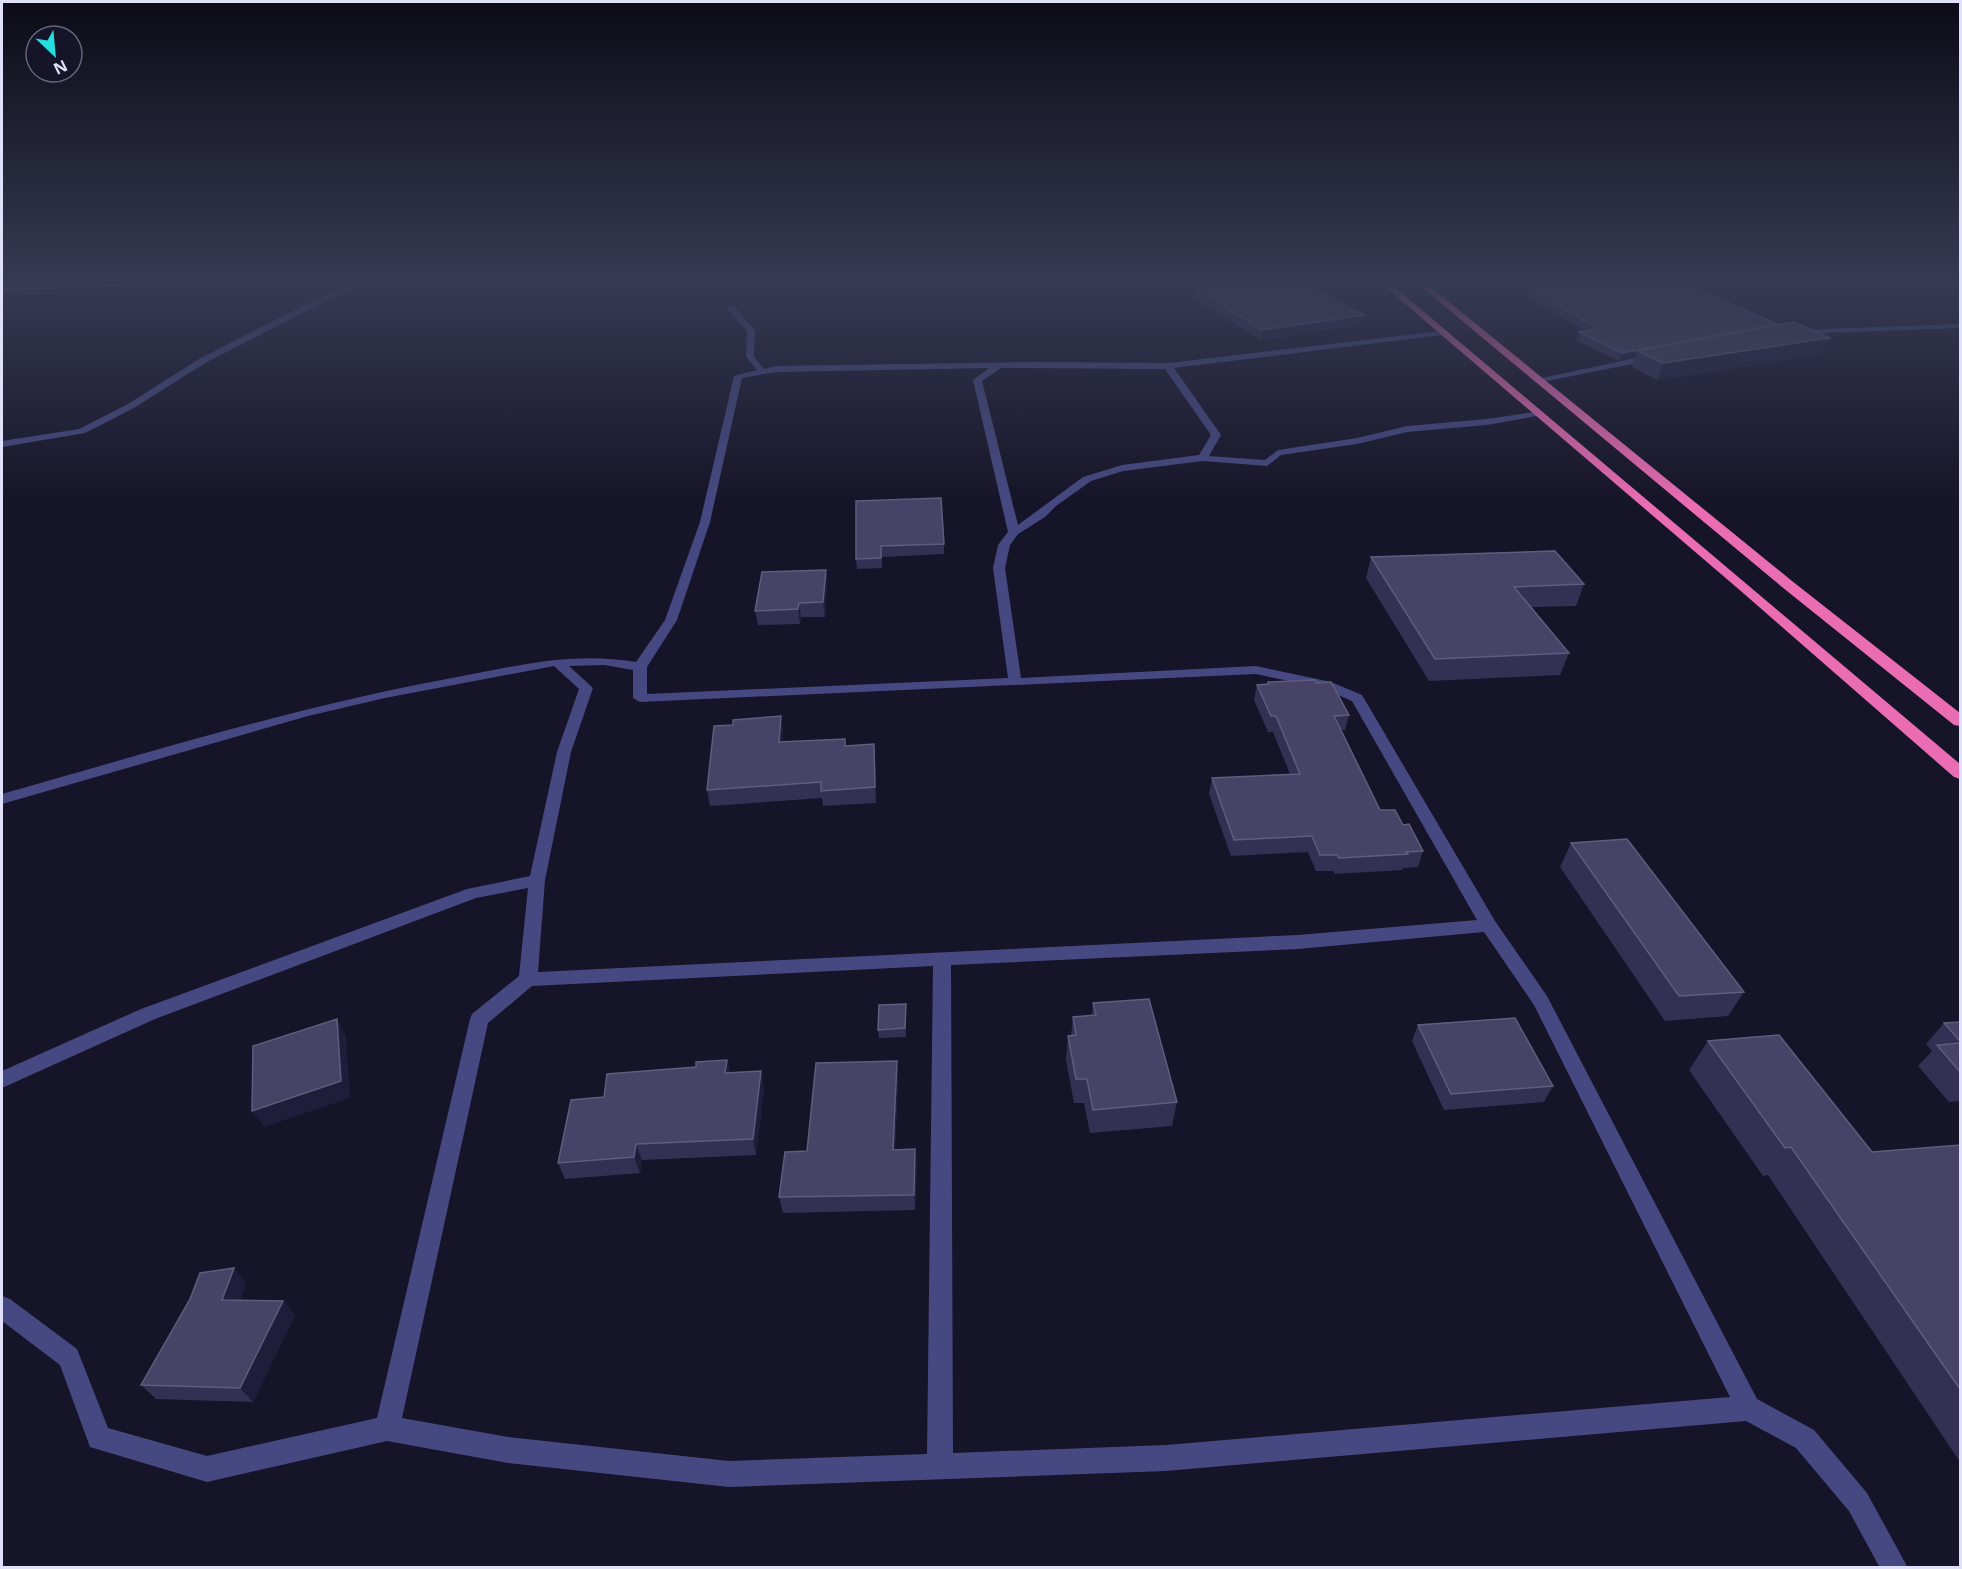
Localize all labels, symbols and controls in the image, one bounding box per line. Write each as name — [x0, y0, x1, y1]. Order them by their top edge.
north arrow — [24, 24, 84, 84]
text: N — [50, 55, 71, 80]

